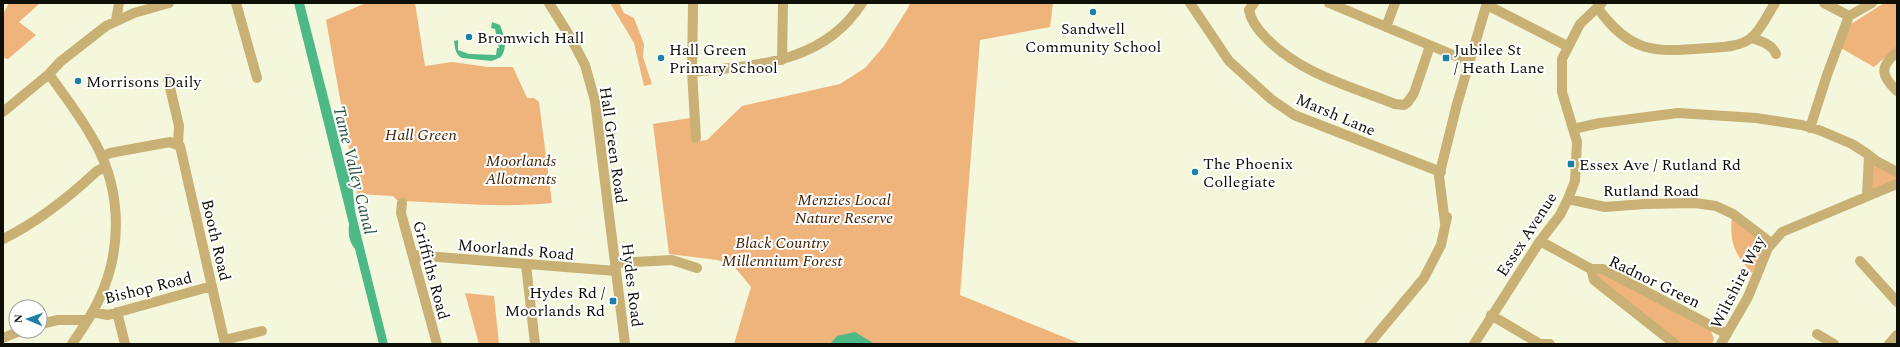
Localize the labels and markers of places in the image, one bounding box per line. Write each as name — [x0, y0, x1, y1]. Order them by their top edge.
marker: Sandwell Community School — [1088, 7, 1098, 17]
place label: Sandwell Community School — [1025, 17, 1161, 59]
place label: Bromwich Hall — [477, 26, 584, 50]
marker: Bromwich Hall — [464, 32, 474, 42]
place label: Hall Green Primary School — [669, 38, 778, 80]
place label: Jubilee St / Heath Lane — [1454, 38, 1545, 80]
marker: Hall Green Primary School — [656, 53, 666, 63]
marker: Jubilee St / Heath Lane — [1441, 53, 1451, 63]
place label: Morrisons Daily — [86, 70, 202, 94]
marker: Morrisons Daily — [73, 76, 83, 86]
place label: The Phoenix Collegiate — [1203, 152, 1293, 194]
place label: Essex Ave / Rutland Rd — [1579, 153, 1741, 177]
marker: Essex Ave / Rutland Rd — [1566, 159, 1576, 169]
marker: The Phoenix Collegiate — [1190, 167, 1200, 177]
place label: Hydes Rd / Moorlands Rd — [505, 281, 605, 323]
marker: Hydes Rd / Moorlands Rd — [608, 296, 618, 306]

